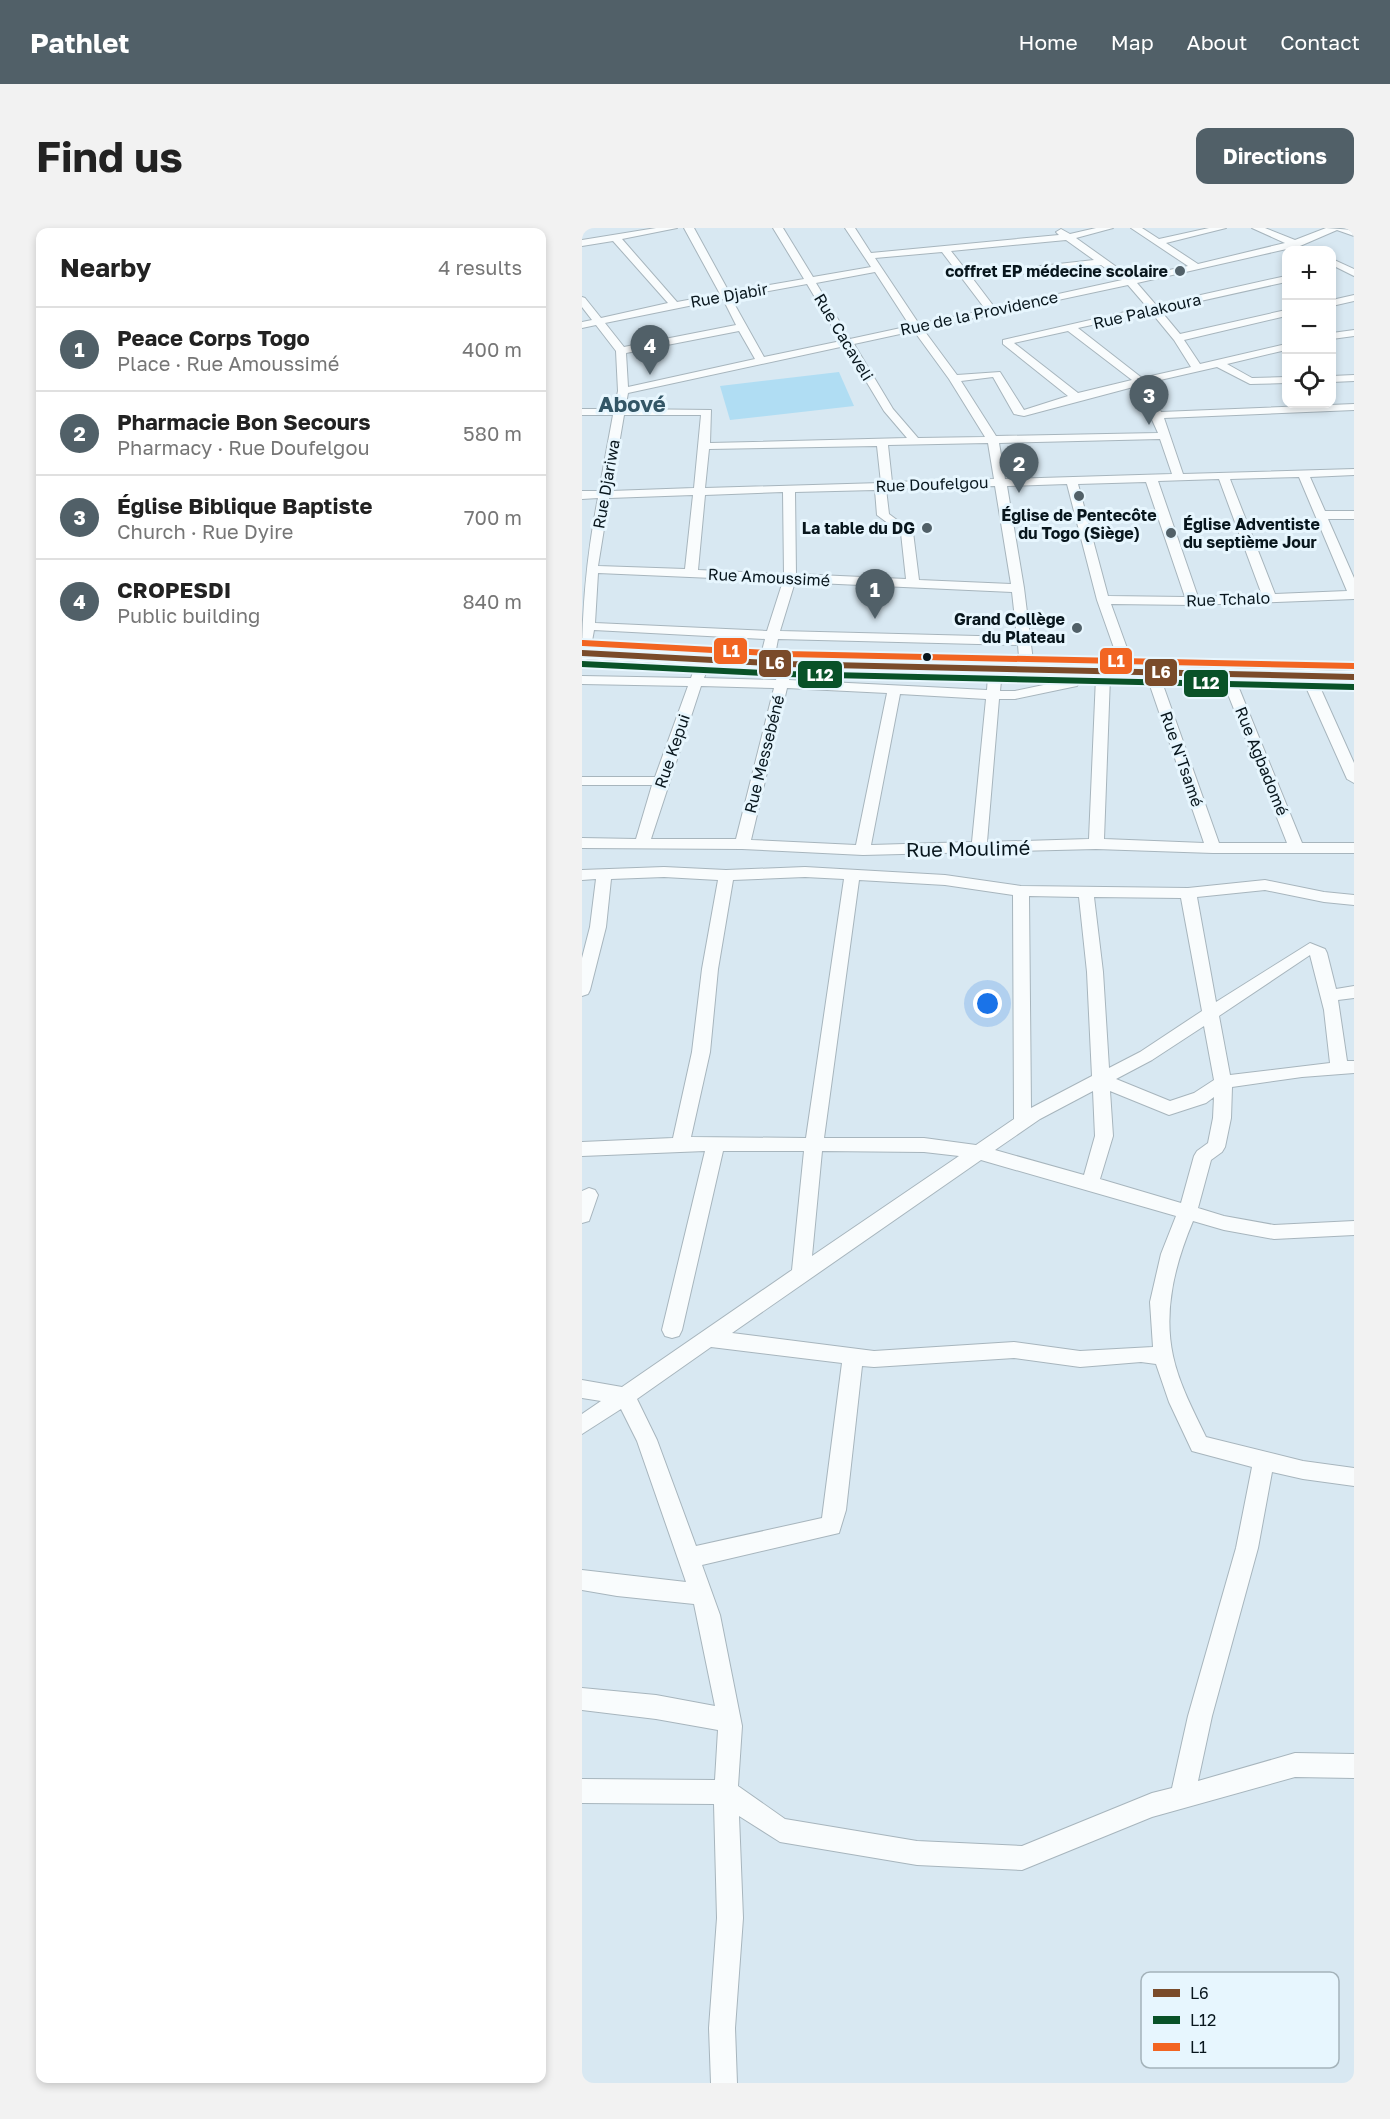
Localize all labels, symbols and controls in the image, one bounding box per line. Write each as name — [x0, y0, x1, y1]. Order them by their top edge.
text: Pathlet — [30, 26, 130, 59]
text: Home — [1018, 29, 1078, 55]
text: Map — [1111, 29, 1154, 55]
text: About — [1187, 29, 1247, 55]
text: Contact — [1280, 29, 1360, 55]
button: Directions — [1196, 128, 1354, 184]
text: Find us — [36, 131, 183, 181]
map controls — [1282, 246, 1336, 408]
button: + — [1282, 246, 1336, 300]
text: Nearby — [60, 252, 151, 283]
text: 4 results — [438, 255, 522, 279]
place label: coffret EP médecine scolaire — [945, 261, 1168, 281]
marker: coffret EP médecine scolaire — [1173, 264, 1187, 278]
street label: Rue Djabir — [689, 278, 769, 312]
street label: Rue de la Providence — [898, 286, 1060, 340]
street label: Rue Palakoura — [1091, 289, 1203, 333]
street label: Rue Cacaveli — [810, 290, 878, 384]
button: − — [1282, 300, 1336, 354]
text: Peace Corps Togo — [117, 324, 310, 351]
pin: 4 — [630, 326, 670, 375]
text: 1 — [74, 337, 85, 361]
text: 400 m — [462, 337, 522, 361]
text: Place · Rue Amoussimé — [117, 351, 339, 375]
button: locate — [1282, 354, 1336, 408]
pin: 3 — [1130, 376, 1168, 425]
district label: Abové — [598, 390, 666, 417]
text: Pharmacie Bon Secours — [117, 408, 371, 435]
text: 2 — [73, 421, 86, 445]
text: 580 m — [463, 421, 522, 445]
text: Pharmacy · Rue Doufelgou — [117, 435, 370, 459]
street label: Rue Djariwa — [588, 438, 624, 530]
pin: 2 — [1000, 444, 1038, 493]
street label: Rue Doufelgou — [875, 472, 989, 496]
marker: Église de Pentecôte du Togo (Siège) — [1072, 489, 1086, 503]
text: Église Biblique Baptiste — [117, 492, 372, 519]
text: 3 — [73, 505, 86, 529]
text: 700 m — [464, 505, 522, 529]
place label: Église de Pentecôte du Togo (Siège) — [1001, 505, 1157, 543]
place label: Église Adventiste du septième Jour — [1183, 514, 1320, 552]
place label: La table du DG — [802, 518, 915, 538]
text: Church · Rue Dyire — [117, 519, 293, 543]
marker: La table du DG — [920, 521, 934, 535]
marker: Église Adventiste du septième Jour — [1164, 526, 1178, 540]
street label: Rue Amoussimé — [707, 564, 831, 590]
pin: 1 — [856, 570, 894, 619]
text: CROPESDI — [117, 576, 231, 603]
street label: Rue Tchalo — [1186, 588, 1270, 610]
text: 4 — [73, 589, 86, 613]
text: 840 m — [463, 589, 522, 613]
text: Public building — [117, 603, 260, 627]
place label: Grand Collège du Plateau — [954, 609, 1065, 647]
marker: Grand Collège du Plateau — [1070, 621, 1084, 635]
line badge: L1 — [713, 637, 748, 665]
text: L1 — [722, 641, 740, 661]
line badge: L1 — [1099, 647, 1133, 675]
line badge: L6 — [758, 649, 792, 678]
unlabelled marker — [921, 651, 933, 663]
text: L1 — [1107, 651, 1125, 671]
text: L6 — [765, 653, 785, 673]
line badge: L6 — [1144, 658, 1178, 687]
line badge: L12 — [797, 660, 843, 689]
text: L6 — [1151, 662, 1171, 682]
text: L12 — [806, 665, 834, 685]
line badge: L12 — [1183, 669, 1229, 698]
text: L12 — [1192, 673, 1220, 693]
street label: Rue Messebéné — [740, 693, 788, 815]
street label: Rue Agbadomé — [1231, 704, 1293, 818]
street label: Rue N'Tsamé — [1156, 709, 1208, 809]
street label: Rue Kepui — [650, 711, 694, 791]
street label: Rue Moulimé — [906, 835, 1030, 861]
your location — [973, 989, 1002, 1018]
legend — [1141, 1972, 1339, 2068]
text: L6 — [1190, 1983, 1209, 2003]
text: L12 — [1190, 2010, 1216, 2030]
text: L1 — [1190, 2037, 1207, 2057]

